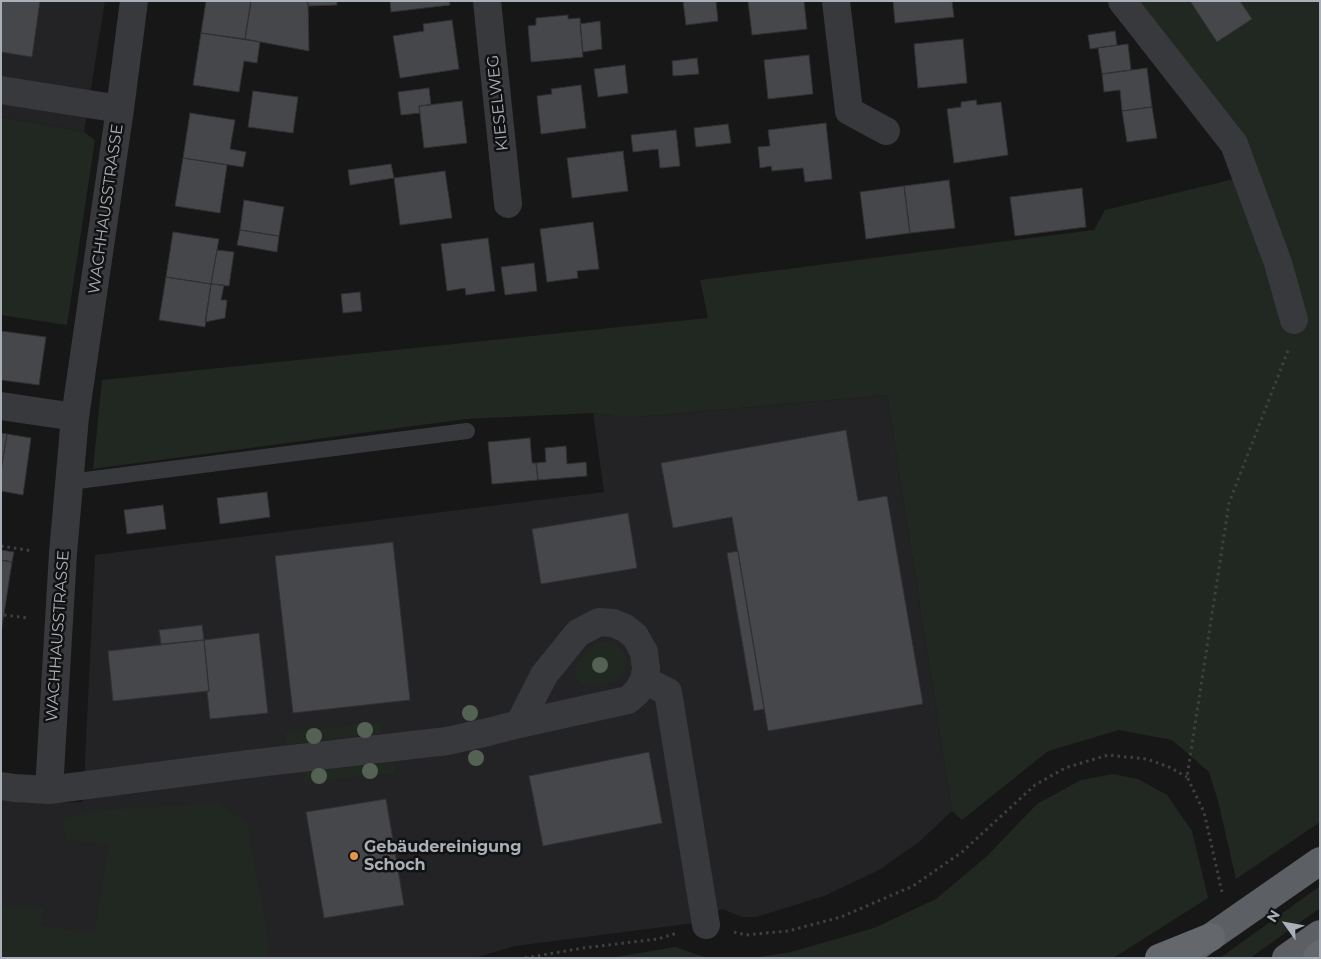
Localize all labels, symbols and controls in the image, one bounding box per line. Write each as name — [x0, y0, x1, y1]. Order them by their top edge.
street label: KIESELWEG — [483, 54, 513, 152]
street label: WACHHAUSSTRASSE — [85, 123, 127, 295]
street label: WACHHAUSSTRASSE — [42, 550, 74, 722]
place label: Gebäudereinigung Schoch — [364, 837, 521, 875]
marker: Gebäudereinigung Schoch — [348, 850, 360, 862]
north arrow — [1261, 899, 1311, 949]
text: N — [1263, 906, 1284, 926]

